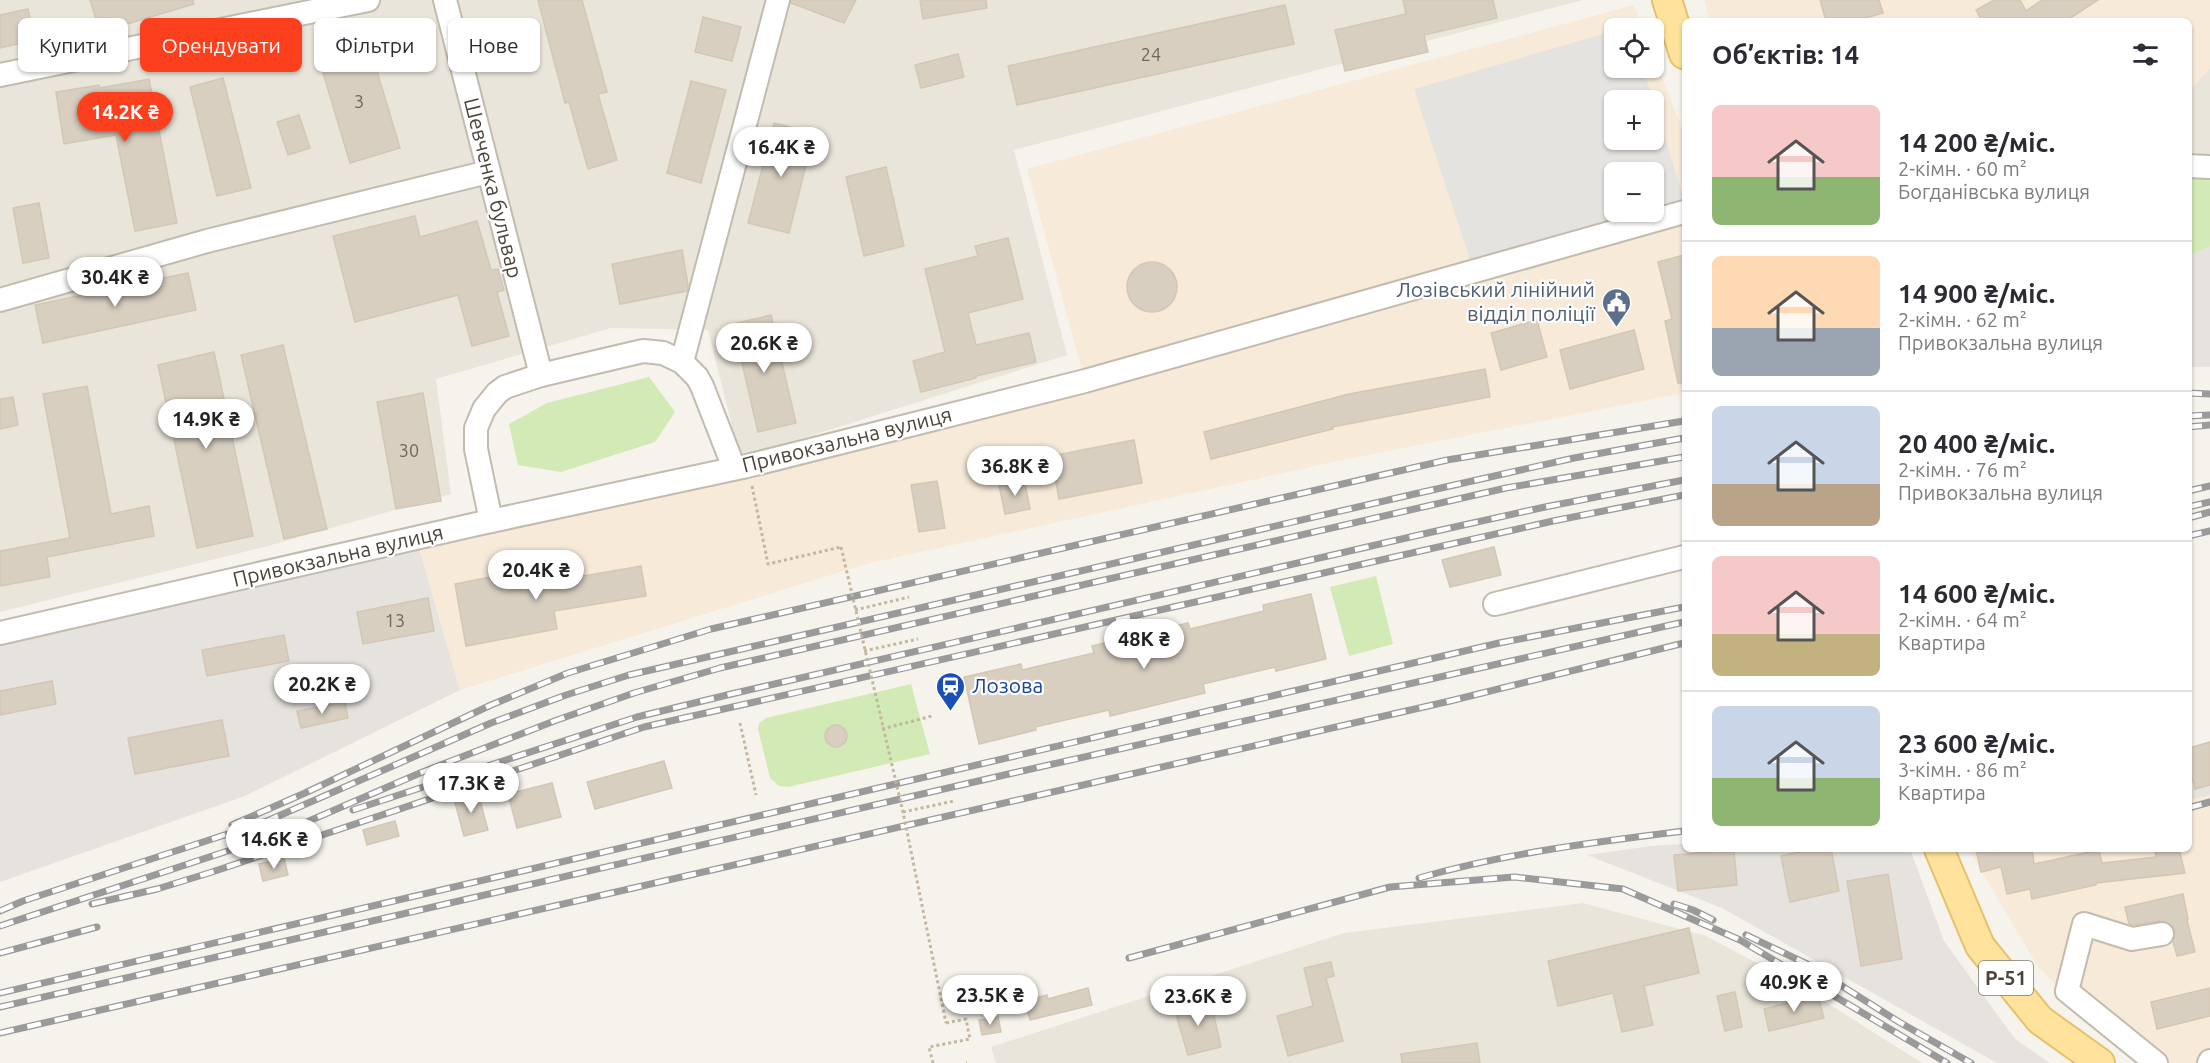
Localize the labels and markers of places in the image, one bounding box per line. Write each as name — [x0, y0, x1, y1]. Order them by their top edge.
pin: 14.2K ₴ — [70, 92, 180, 143]
pin: 16.4K ₴ — [726, 127, 836, 178]
pin: 30.4K ₴ — [60, 257, 170, 308]
place label: Лозівський лінійний відділ поліції — [1396, 277, 1596, 325]
public building icon: Лозівський лінійний відділ поліції — [1600, 286, 1632, 328]
pin: 20.6K ₴ — [709, 323, 819, 374]
pin: 14.9K ₴ — [151, 399, 261, 450]
pin: 36.8K ₴ — [960, 446, 1070, 497]
pin: 20.4K ₴ — [481, 550, 591, 601]
pin: 48K ₴ — [1102, 619, 1186, 670]
pin: 20.2K ₴ — [267, 664, 377, 715]
station icon: Лозова — [935, 670, 967, 712]
place label: Лозова — [972, 673, 1043, 697]
pin: 17.3K ₴ — [416, 763, 526, 814]
pin: 14.6K ₴ — [219, 819, 329, 870]
pin: 40.9K ₴ — [1739, 962, 1849, 1013]
pin: 23.5K ₴ — [935, 975, 1045, 1026]
pin: 23.6K ₴ — [1143, 976, 1253, 1027]

